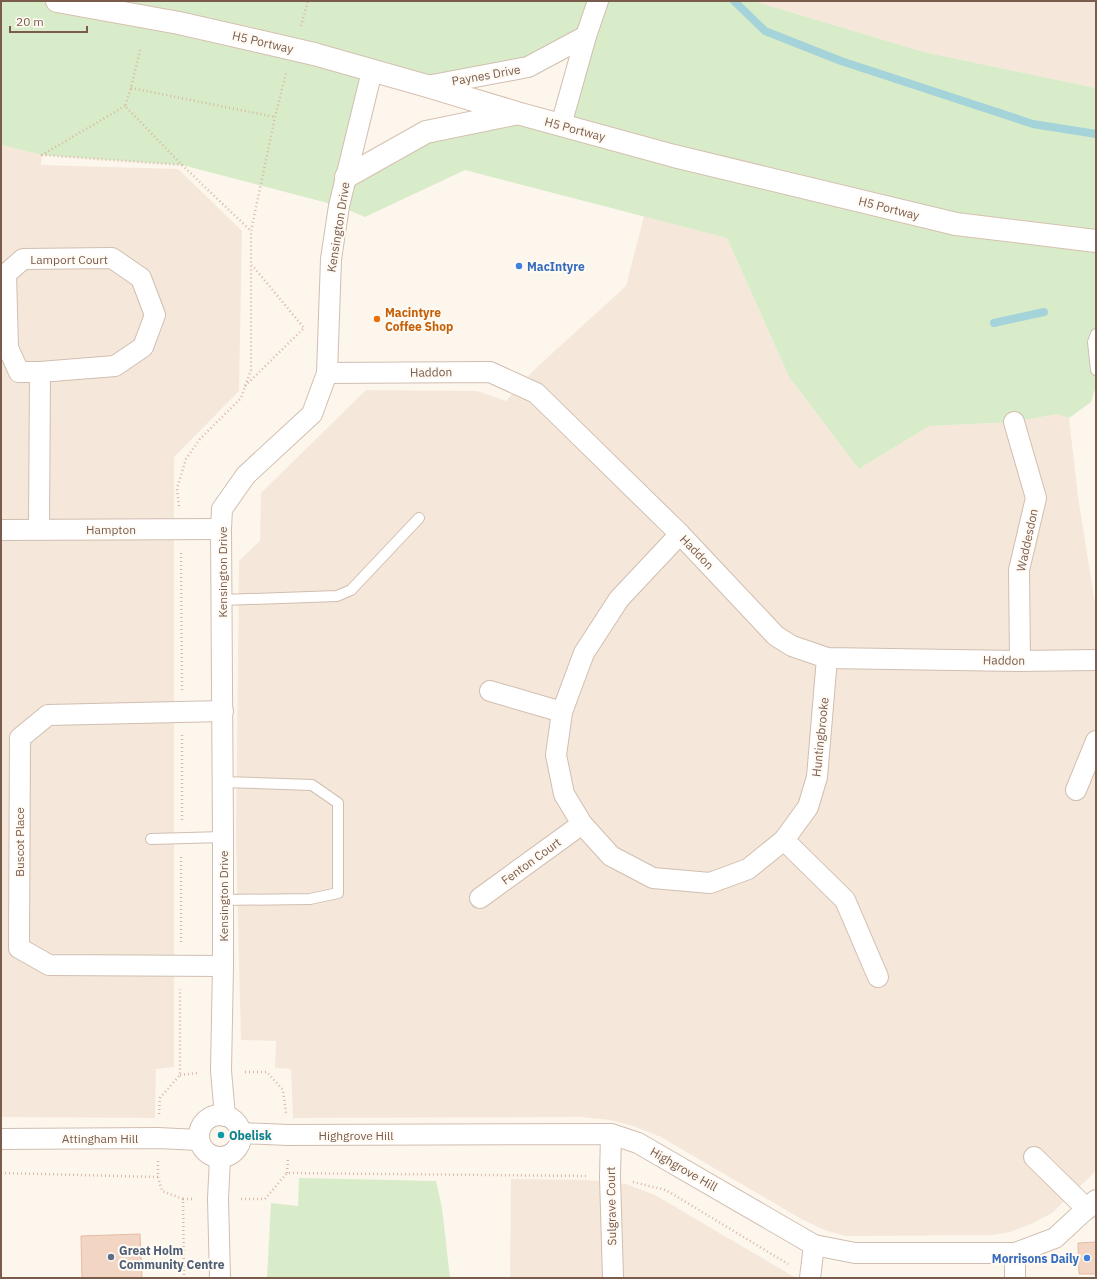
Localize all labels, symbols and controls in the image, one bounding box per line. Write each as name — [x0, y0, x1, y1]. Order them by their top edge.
scale bar — [10, 8, 87, 34]
text: 20 m — [16, 14, 44, 29]
street label: H5 Portway — [231, 28, 295, 56]
street label: Paynes Drive — [451, 62, 522, 88]
street label: H5 Portway — [543, 114, 607, 144]
street label: Kensington Drive — [323, 180, 353, 273]
street label: H5 Portway — [857, 193, 921, 223]
street label: Lamport Court — [30, 252, 108, 267]
place label: MacIntyre — [527, 259, 585, 274]
marker: MacIntyre — [514, 261, 524, 271]
place label: Macintyre Coffee Shop — [385, 305, 453, 334]
marker: Macintyre Coffee Shop — [372, 314, 382, 324]
street label: Haddon — [410, 364, 452, 380]
street label: Waddesdon — [1013, 507, 1041, 573]
street label: Hampton — [86, 522, 136, 537]
street label: Kensington Drive — [215, 526, 230, 618]
street label: Haddon — [677, 532, 717, 572]
street label: Haddon — [983, 652, 1025, 668]
street label: Huntingbrooke — [808, 696, 832, 778]
street label: Buscot Place — [12, 807, 27, 877]
street label: Fenton Court — [498, 834, 564, 888]
street label: Kensington Drive — [216, 850, 231, 942]
place label: Obelisk — [229, 1128, 272, 1143]
street label: Highgrove Hill — [318, 1128, 394, 1143]
marker: Obelisk — [216, 1130, 226, 1140]
street label: Attingham Hill — [62, 1131, 138, 1146]
street label: Highgrove Hill — [648, 1144, 720, 1194]
street label: Sulgrave Court — [603, 1166, 619, 1246]
place label: Great Holm Community Centre — [119, 1243, 225, 1272]
place label: Morrisons Daily — [992, 1251, 1080, 1266]
marker: Great Holm Community Centre — [106, 1252, 116, 1262]
marker: Morrisons Daily — [1082, 1253, 1092, 1263]

